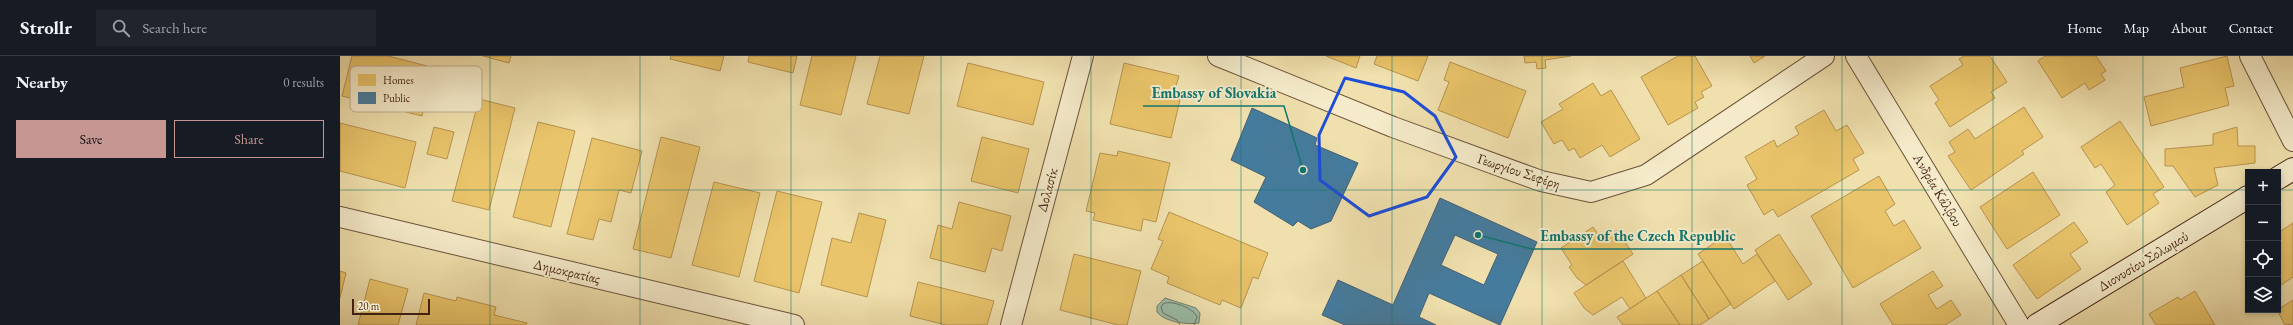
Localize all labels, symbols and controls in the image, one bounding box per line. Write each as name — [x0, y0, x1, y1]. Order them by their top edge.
search box — [96, 10, 376, 46]
text: Strollr — [20, 15, 72, 40]
icon: search — [110, 17, 132, 39]
text: Search here — [142, 18, 207, 37]
text: Home — [2067, 19, 2102, 37]
text: Map — [2124, 19, 2149, 37]
text: About — [2171, 19, 2207, 37]
text: Contact — [2229, 19, 2273, 37]
legend — [350, 66, 482, 112]
text: Nearby — [16, 71, 68, 93]
text: Homes — [383, 73, 414, 87]
text: 0 results — [283, 74, 324, 91]
callout: Embassy of Slovakia — [1143, 79, 1284, 106]
text: Embassy of Slovakia — [1152, 83, 1277, 102]
text: Public — [383, 91, 411, 105]
button: Save — [16, 120, 166, 158]
button: Share — [174, 120, 324, 158]
street label: Γεωργίου Σεφέρη — [1475, 149, 1563, 193]
street label: Ανδρέα Κάλβου — [1909, 149, 1967, 230]
street label: Δολασίκ — [1033, 166, 1062, 214]
map controls — [2245, 169, 2281, 313]
button: + — [2245, 169, 2281, 205]
button: − — [2245, 205, 2281, 241]
callout: Embassy of the Czech Republic — [1532, 222, 1743, 249]
text: Embassy of the Czech Republic — [1540, 226, 1736, 245]
street label: Διονυσίου Σολωμού — [2095, 227, 2191, 295]
button: locate — [2245, 241, 2281, 277]
street label: Δημοκρατίας — [532, 255, 602, 287]
button: layers — [2245, 277, 2281, 313]
scale bar — [352, 297, 430, 316]
text: 20 m — [358, 299, 379, 313]

